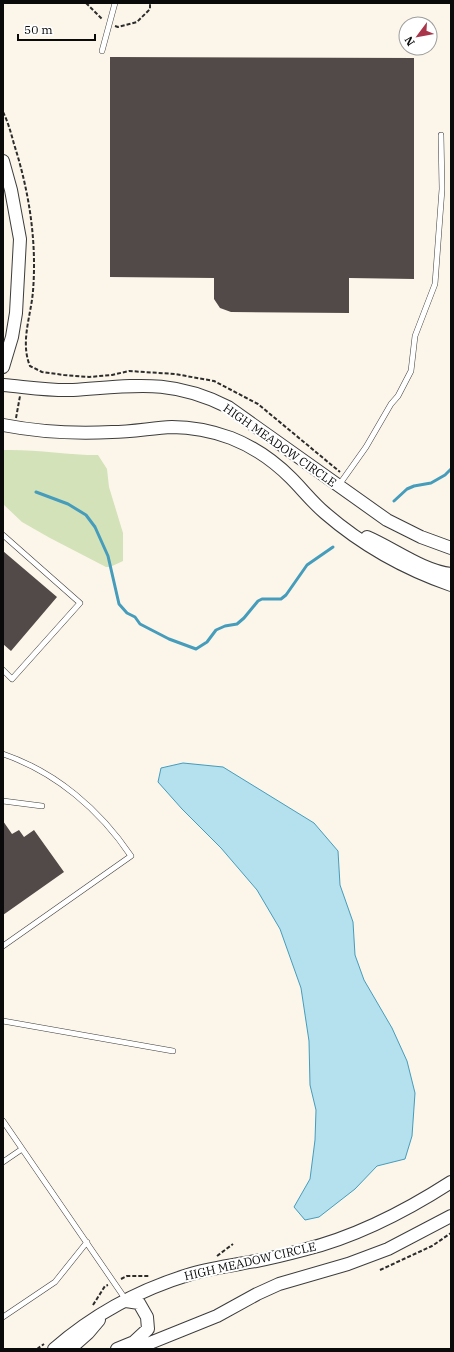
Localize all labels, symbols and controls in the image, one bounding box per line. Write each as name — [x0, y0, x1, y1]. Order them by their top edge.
scale bar — [18, 16, 95, 42]
north arrow — [398, 16, 438, 56]
text: 50 m — [24, 22, 53, 37]
text: N — [401, 34, 418, 49]
street label: HIGH MEADOW CIRCLE — [221, 400, 339, 490]
street label: HIGH MEADOW CIRCLE — [183, 1239, 317, 1283]

